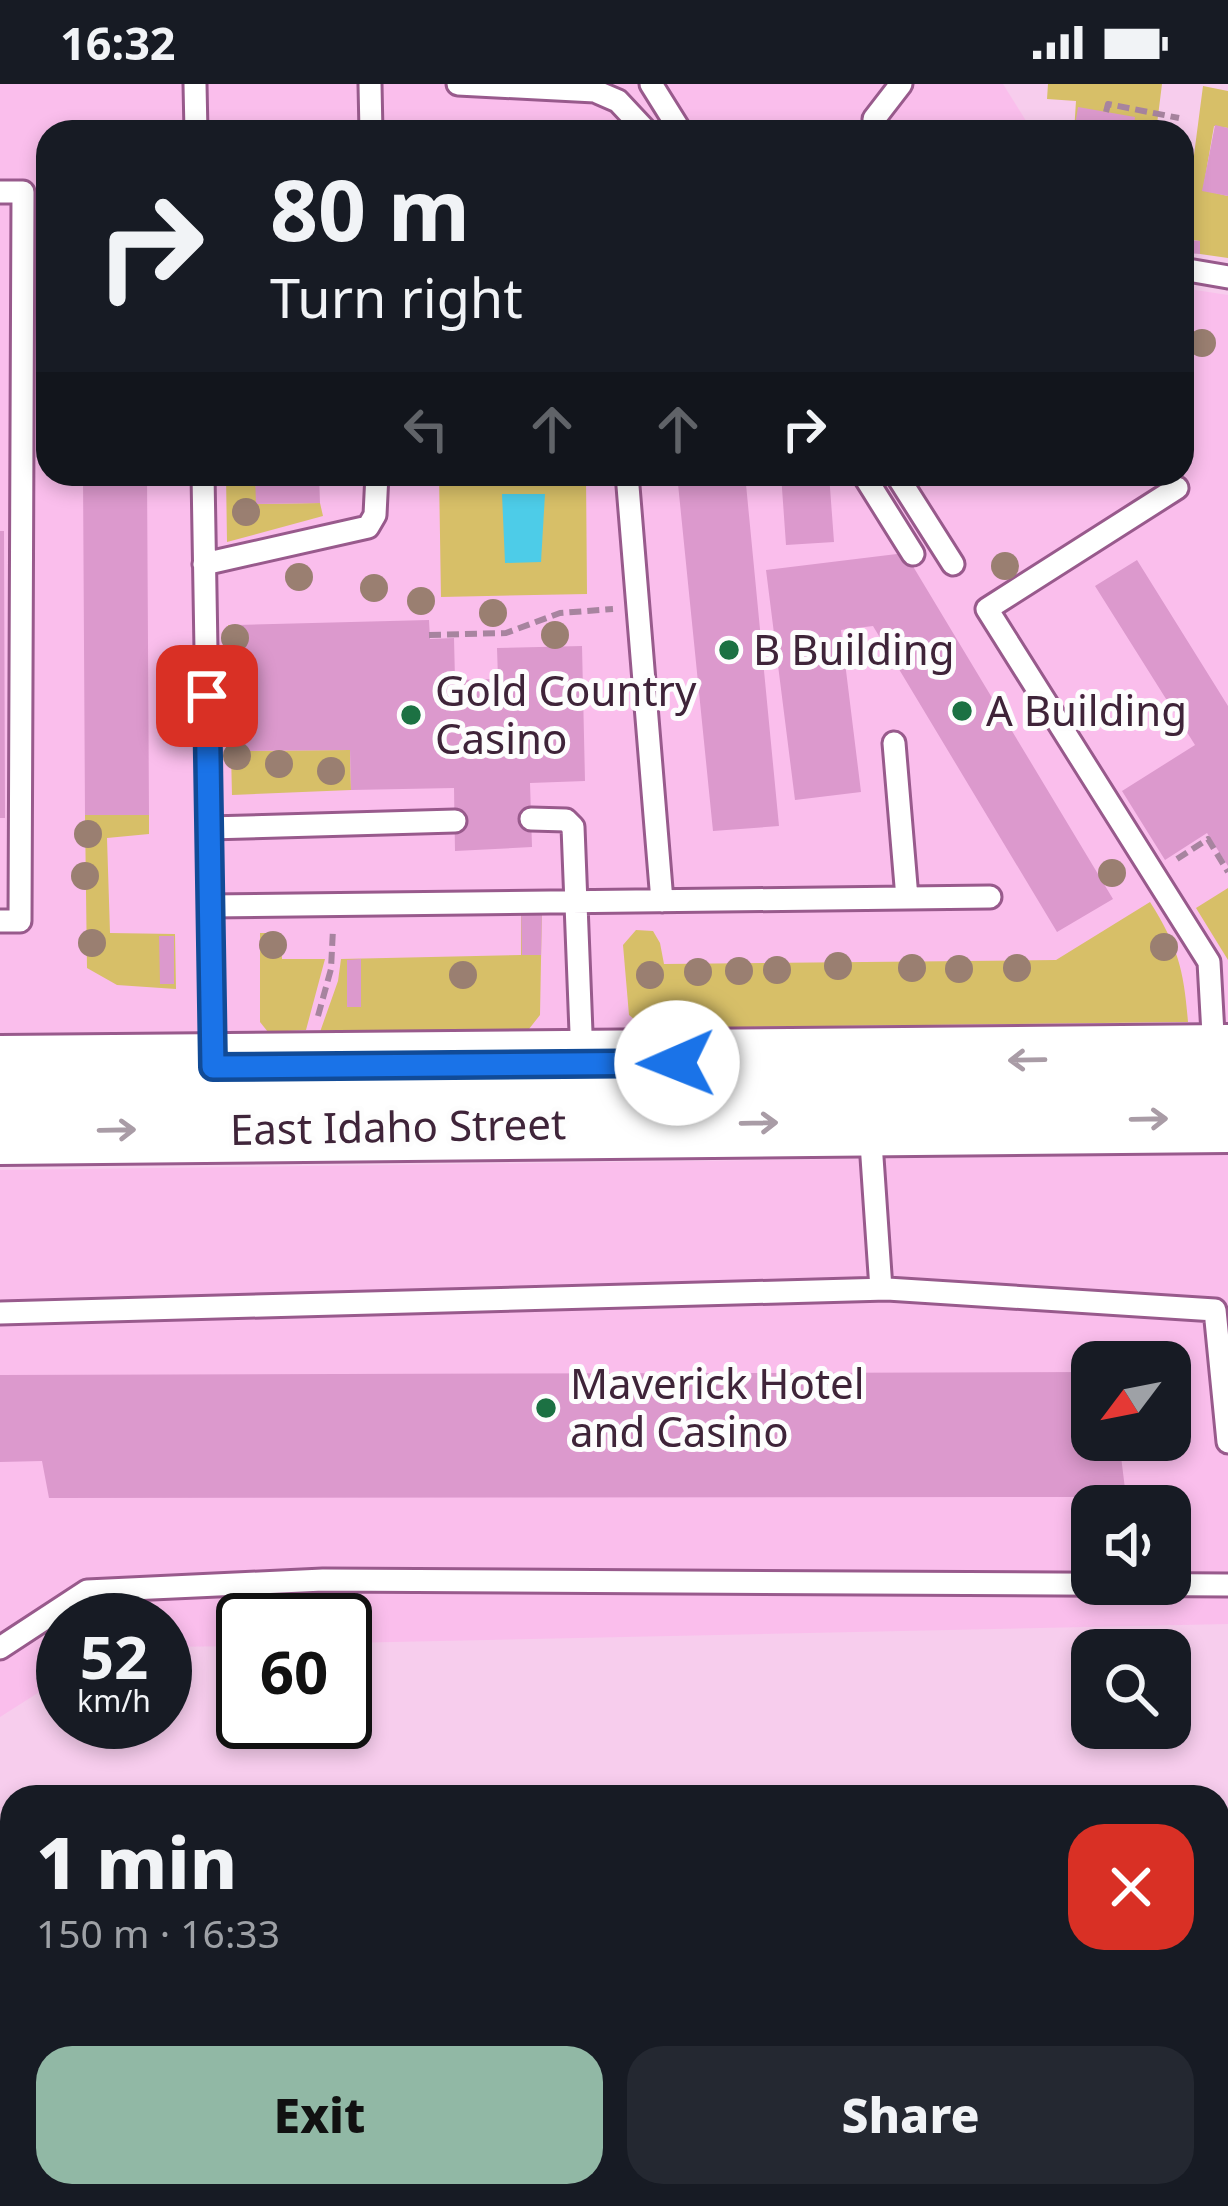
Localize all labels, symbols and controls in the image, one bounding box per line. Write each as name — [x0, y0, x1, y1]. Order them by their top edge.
text: 16:32 — [60, 12, 176, 73]
text: 80 m — [270, 151, 470, 266]
icon: right — [72, 168, 228, 324]
text: Turn right — [270, 260, 523, 334]
icon: left — [393, 396, 459, 462]
icon: ahead — [519, 396, 585, 462]
icon: ahead — [645, 396, 711, 462]
icon: right — [771, 396, 837, 462]
place label: B Building — [753, 620, 955, 677]
marker: B Building — [716, 637, 742, 663]
pin — [156, 645, 258, 747]
place label: Gold Country Casino — [435, 661, 697, 766]
icon: arrive — [174, 663, 240, 729]
place label: A Building — [986, 681, 1187, 738]
marker: A Building — [949, 698, 975, 724]
marker: Gold Country Casino — [398, 702, 424, 728]
position arrow — [614, 1000, 740, 1126]
one-way arrow — [1008, 1049, 1047, 1071]
street label: East Idaho Street — [229, 1094, 567, 1157]
one-way arrow — [1129, 1108, 1168, 1131]
one-way arrow — [739, 1112, 778, 1134]
one-way arrow — [97, 1118, 136, 1141]
north arrow — [1071, 1341, 1191, 1461]
map controls — [1071, 1341, 1191, 1749]
place label: Maverick Hotel and Casino — [570, 1354, 865, 1459]
marker: Maverick Hotel and Casino — [533, 1395, 559, 1421]
button: sound — [1071, 1485, 1191, 1605]
speed limit sign: 60 — [216, 1593, 372, 1749]
text: 52 — [80, 1615, 148, 1697]
button: search — [1071, 1629, 1191, 1749]
text: km/h — [77, 1680, 151, 1721]
text: 1 min — [36, 1812, 237, 1910]
button: close — [1068, 1824, 1194, 1950]
text: 150 m · 16:33 — [36, 1906, 280, 1959]
button: Exit — [36, 2046, 603, 2184]
button: Share — [627, 2046, 1194, 2184]

